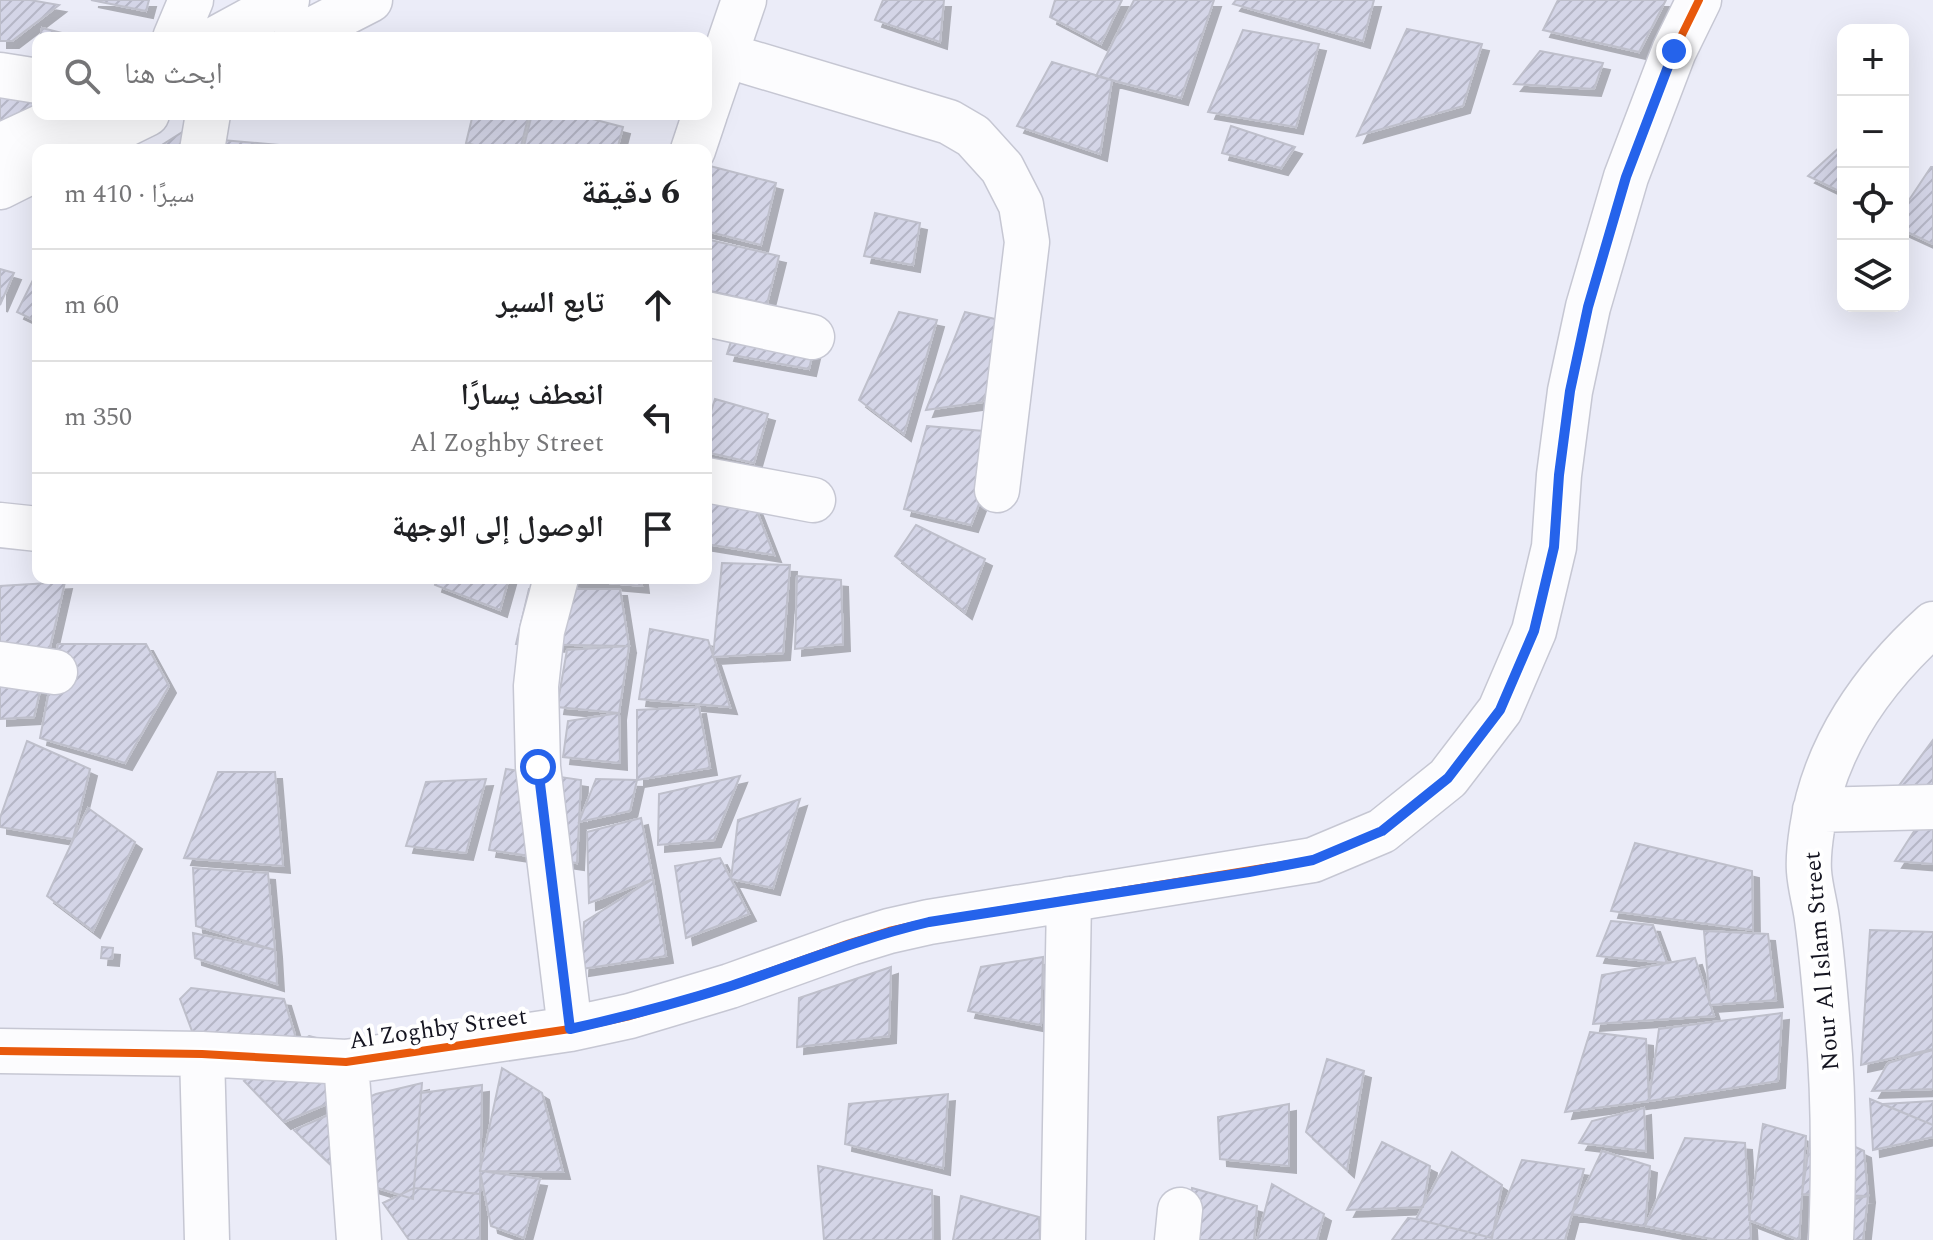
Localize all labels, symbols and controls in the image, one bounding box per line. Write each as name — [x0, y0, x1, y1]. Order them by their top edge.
map controls — [1837, 24, 1909, 312]
button: + — [1837, 24, 1909, 96]
search box — [32, 32, 712, 120]
route end — [1656, 33, 1692, 69]
text: ابحث هنا — [124, 51, 223, 97]
icon: search — [60, 54, 104, 98]
button: − — [1837, 96, 1909, 168]
text: 6 دقيقة — [581, 167, 680, 219]
button: locate — [1837, 168, 1909, 240]
text: سيرًا · 410 m — [64, 174, 195, 214]
button: layers — [1837, 240, 1909, 312]
text: تابع السير — [496, 280, 604, 326]
icon: ahead — [636, 283, 680, 327]
text: 60 m — [64, 285, 119, 325]
text: انعطف يسارًا — [460, 372, 604, 418]
icon: left — [636, 395, 680, 439]
text: 350 m — [64, 397, 132, 437]
text: Al Zoghby Street — [410, 423, 604, 463]
text: الوصول إلى الوجهة — [392, 504, 604, 550]
icon: arrive — [636, 507, 680, 551]
route start — [520, 749, 556, 785]
street label: Nour Al Islam Street — [1794, 850, 1850, 1072]
street label: Al Zoghby Street — [347, 999, 529, 1059]

